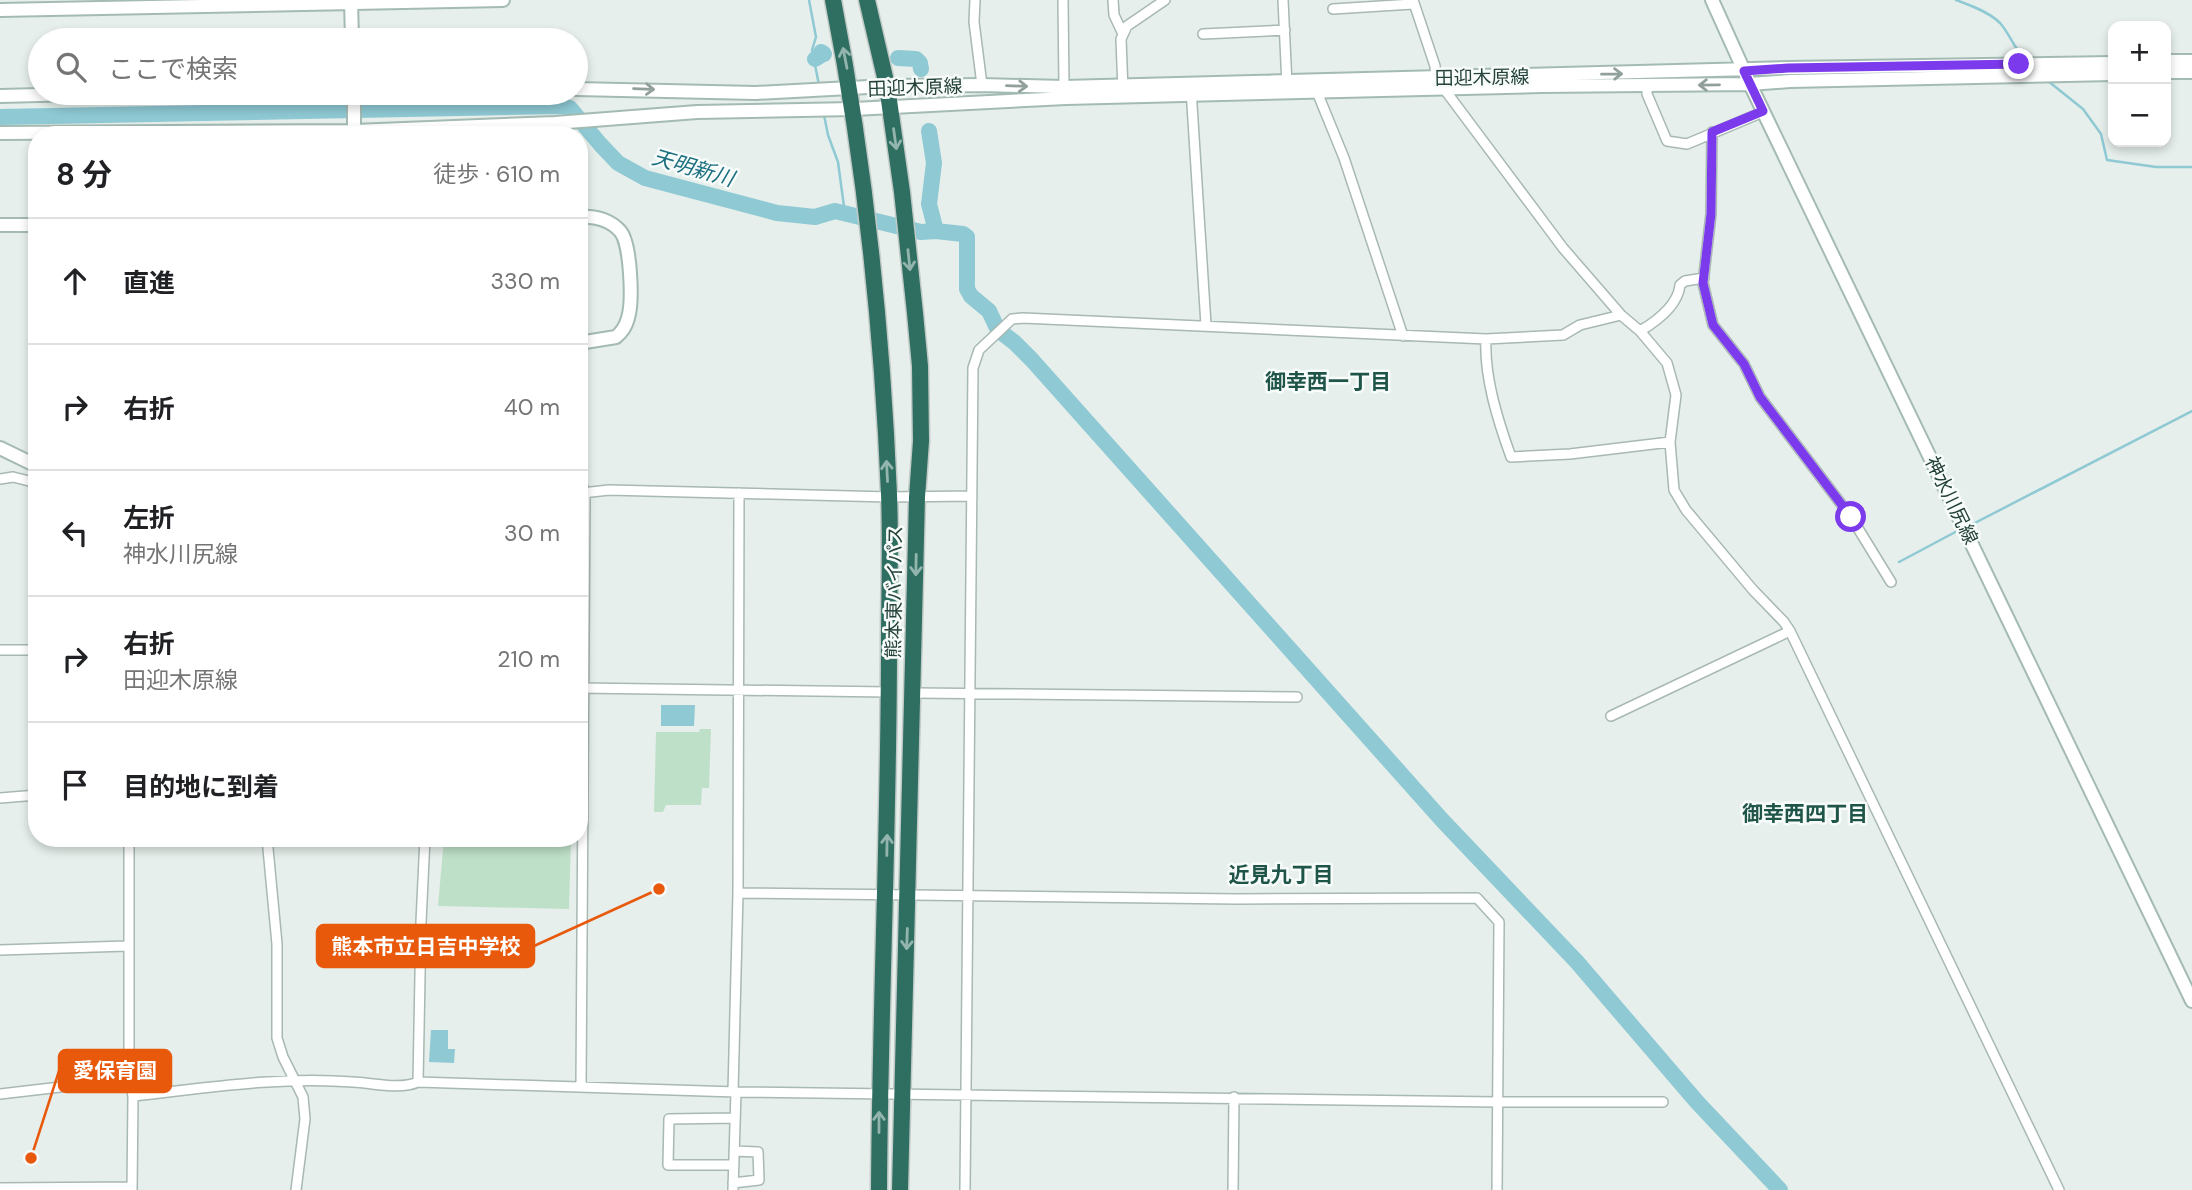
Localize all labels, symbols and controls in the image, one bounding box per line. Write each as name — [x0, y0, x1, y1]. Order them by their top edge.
map controls — [2108, 21, 2171, 147]
button: + — [2108, 21, 2171, 84]
search box — [28, 28, 588, 105]
one-way arrow — [837, 47, 851, 70]
icon: search — [52, 48, 90, 86]
route end — [2003, 48, 2034, 79]
text: ここで検索 — [108, 52, 238, 86]
street label: 田迎木原線 — [1434, 64, 1530, 91]
one-way arrow — [1600, 68, 1623, 81]
street label: 田迎木原線 — [867, 73, 963, 102]
one-way arrow — [1698, 78, 1721, 91]
one-way arrow — [1005, 79, 1028, 92]
one-way arrow — [632, 83, 655, 96]
button: − — [2108, 84, 2171, 147]
one-way arrow — [888, 127, 901, 150]
water label: 天明新川 — [649, 143, 739, 194]
text: 8 分 — [56, 155, 112, 194]
text: 徒歩 · 610 m — [433, 159, 560, 189]
one-way arrow — [903, 248, 916, 271]
icon: ahead — [56, 262, 94, 300]
text: 直進 — [123, 266, 175, 300]
text: 330 m — [490, 266, 560, 296]
district label: 御幸西一丁目 — [1265, 368, 1391, 396]
icon: right — [56, 388, 94, 426]
text: 右折 — [123, 392, 175, 426]
text: 40 m — [504, 392, 560, 422]
street label: 神水川尻線 — [1919, 452, 1984, 548]
one-way arrow — [881, 460, 894, 483]
text: 左折 — [123, 501, 175, 535]
route start — [1835, 501, 1866, 532]
icon: left — [56, 514, 94, 552]
text: 30 m — [504, 518, 560, 548]
street label: 熊本東バイパス — [881, 525, 908, 659]
text: 神水川尻線 — [123, 539, 238, 569]
one-way arrow — [909, 553, 923, 576]
text: 右折 — [123, 627, 175, 661]
icon: right — [56, 640, 94, 678]
text: 210 m — [497, 644, 560, 674]
text: 田迎木原線 — [123, 665, 238, 695]
icon: arrive — [56, 766, 94, 804]
text: 目的地に到着 — [123, 770, 279, 804]
district label: 御幸西四丁目 — [1742, 800, 1868, 828]
one-way arrow — [880, 834, 894, 857]
district label: 近見九丁目 — [1229, 861, 1334, 889]
callout: 熊本市立日吉中学校 — [317, 925, 534, 967]
one-way arrow — [900, 927, 913, 950]
text: 熊本市立日吉中学校 — [332, 933, 521, 961]
callout: 愛保育園 — [59, 1050, 171, 1092]
text: 愛保育園 — [73, 1057, 157, 1085]
one-way arrow — [873, 1111, 886, 1134]

